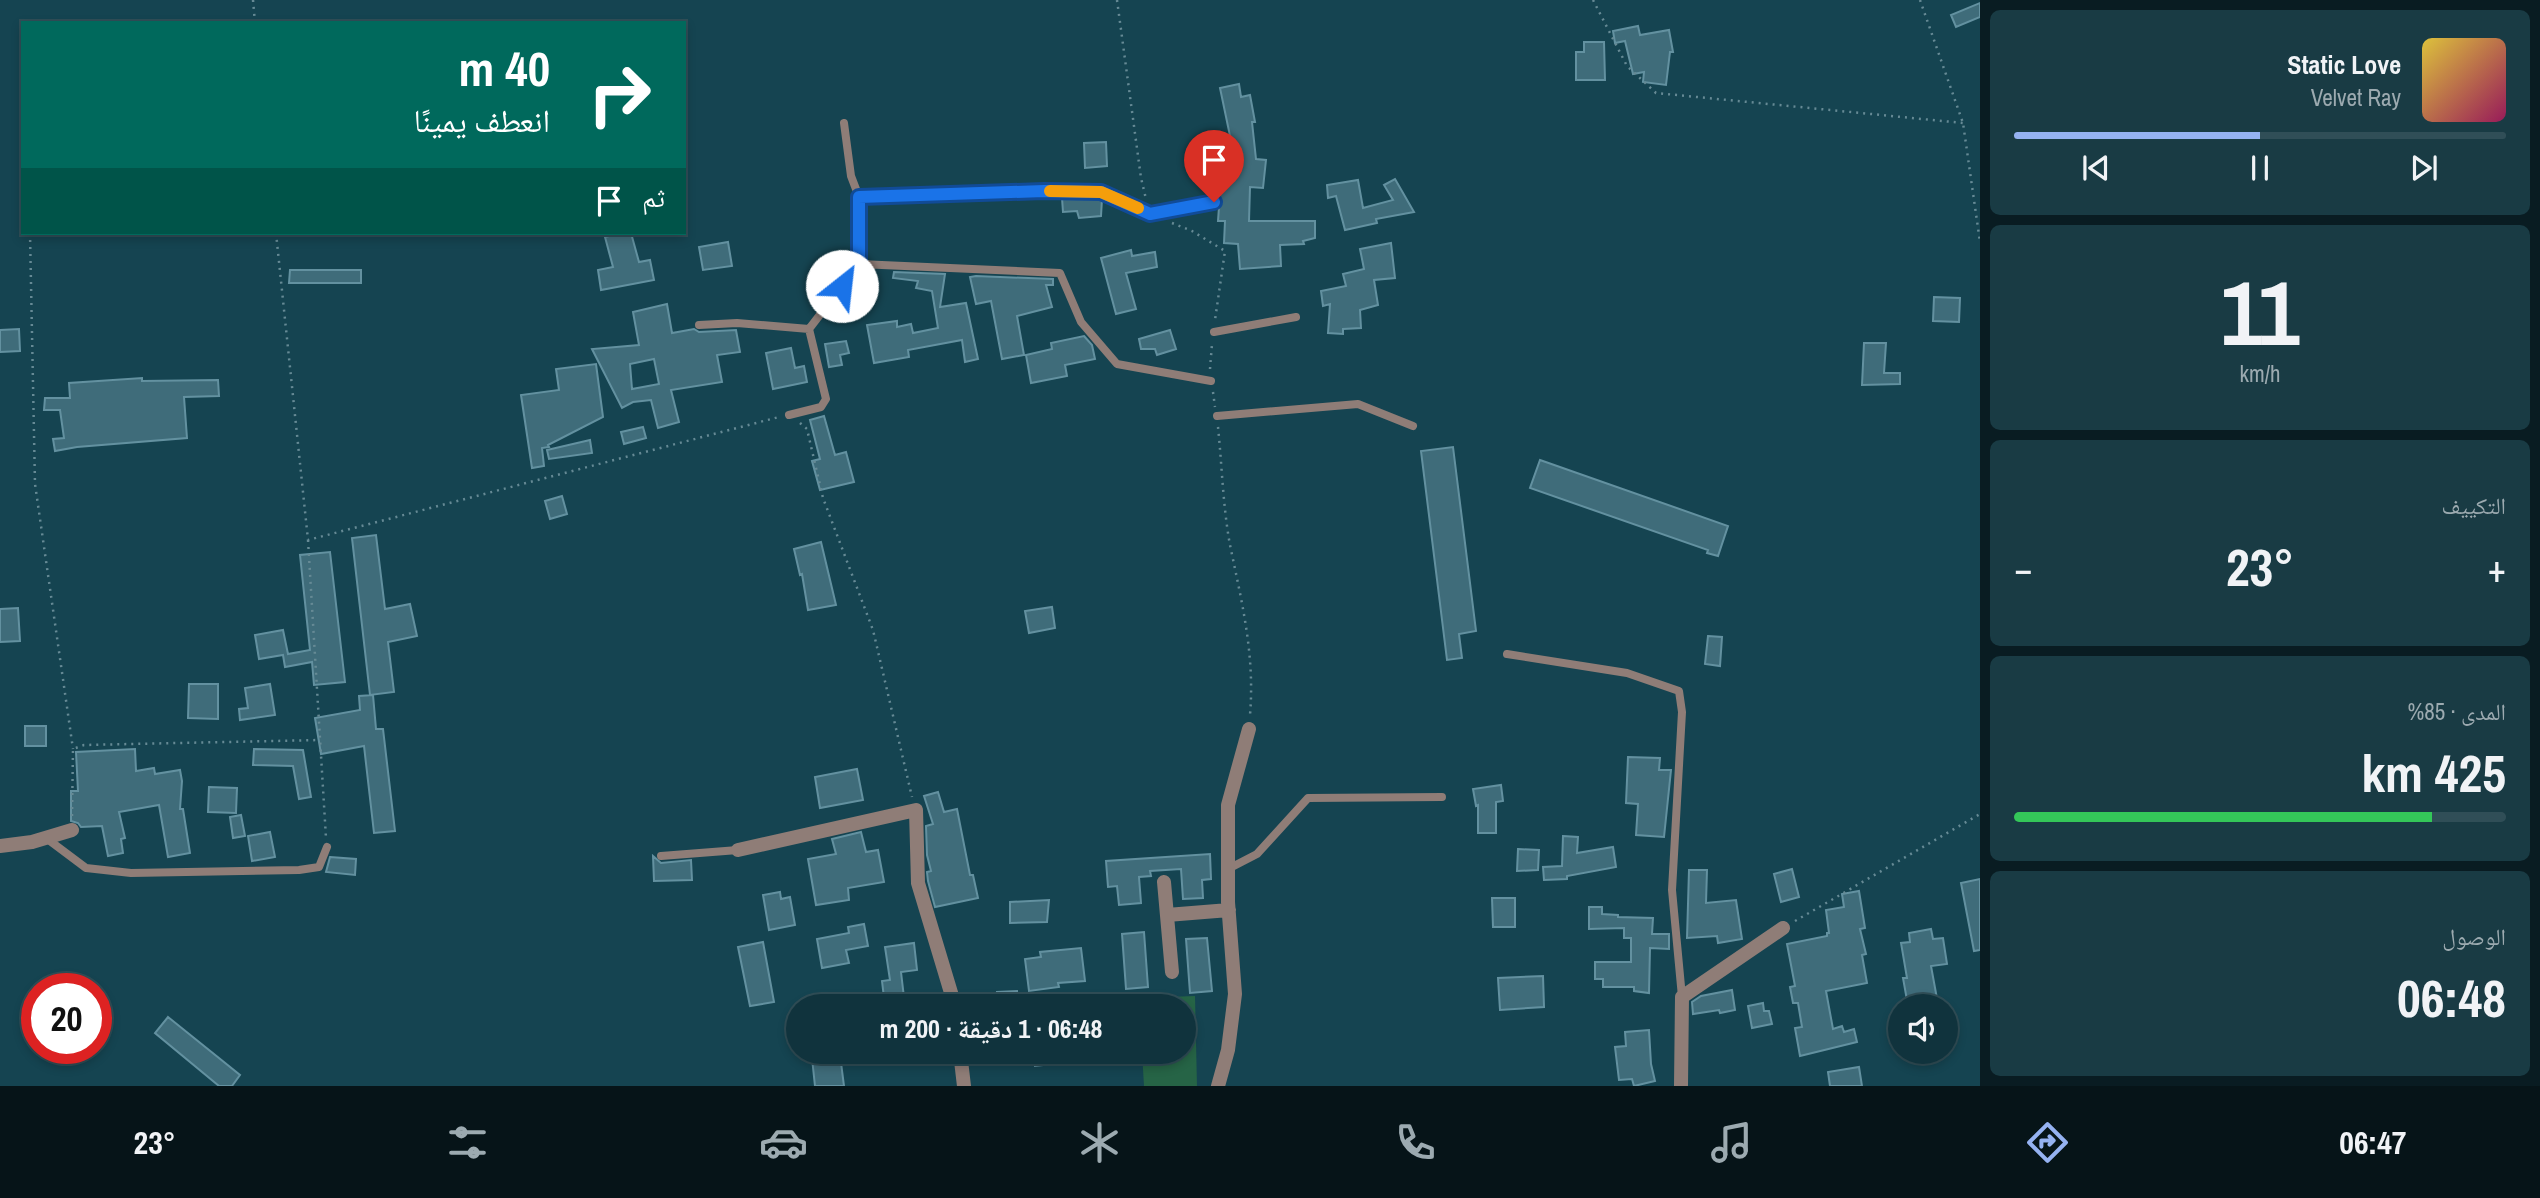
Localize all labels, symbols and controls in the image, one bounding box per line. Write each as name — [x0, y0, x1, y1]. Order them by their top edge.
text: 40 m — [458, 35, 550, 101]
text: Static Love — [2287, 47, 2401, 82]
icon: right — [574, 49, 665, 140]
text: Velvet Ray — [2311, 82, 2401, 113]
text: انعطف يمينًا — [414, 99, 550, 142]
pin — [1184, 130, 1244, 202]
icon: arrive — [1195, 141, 1233, 179]
icon: previous — [2077, 149, 2115, 187]
icon: pause — [2241, 149, 2279, 187]
icon: next — [2405, 149, 2443, 187]
text: ثم — [642, 180, 665, 215]
icon: arrive — [590, 182, 628, 220]
position arrow — [805, 249, 879, 323]
text: 11 — [2221, 251, 2299, 373]
text: km/h — [2240, 358, 2280, 389]
text: التكييف — [2441, 490, 2506, 521]
text: 23° — [2226, 532, 2294, 602]
text: − — [2014, 543, 2032, 594]
text: + — [2488, 543, 2506, 594]
text: المدى · 85% — [2408, 696, 2506, 727]
text: 425 km — [2361, 738, 2506, 808]
text: الوصول — [2442, 921, 2506, 952]
text: 06:48 — [2397, 963, 2506, 1033]
speed limit sign: 20 — [21, 973, 112, 1064]
map controls — [1888, 994, 1958, 1064]
button: sound — [1888, 994, 1958, 1064]
text: 06:48 · 1 دقيقة · 200 m — [880, 1011, 1102, 1046]
icon: filters — [443, 1118, 492, 1167]
icon: car — [759, 1118, 808, 1167]
icon: climate — [1075, 1118, 1124, 1167]
icon: phone — [1391, 1118, 1440, 1167]
icon: music — [1707, 1118, 1756, 1167]
icon: directions — [2023, 1118, 2072, 1167]
text: 23° — [134, 1121, 176, 1164]
text: 06:47 — [2339, 1121, 2406, 1164]

